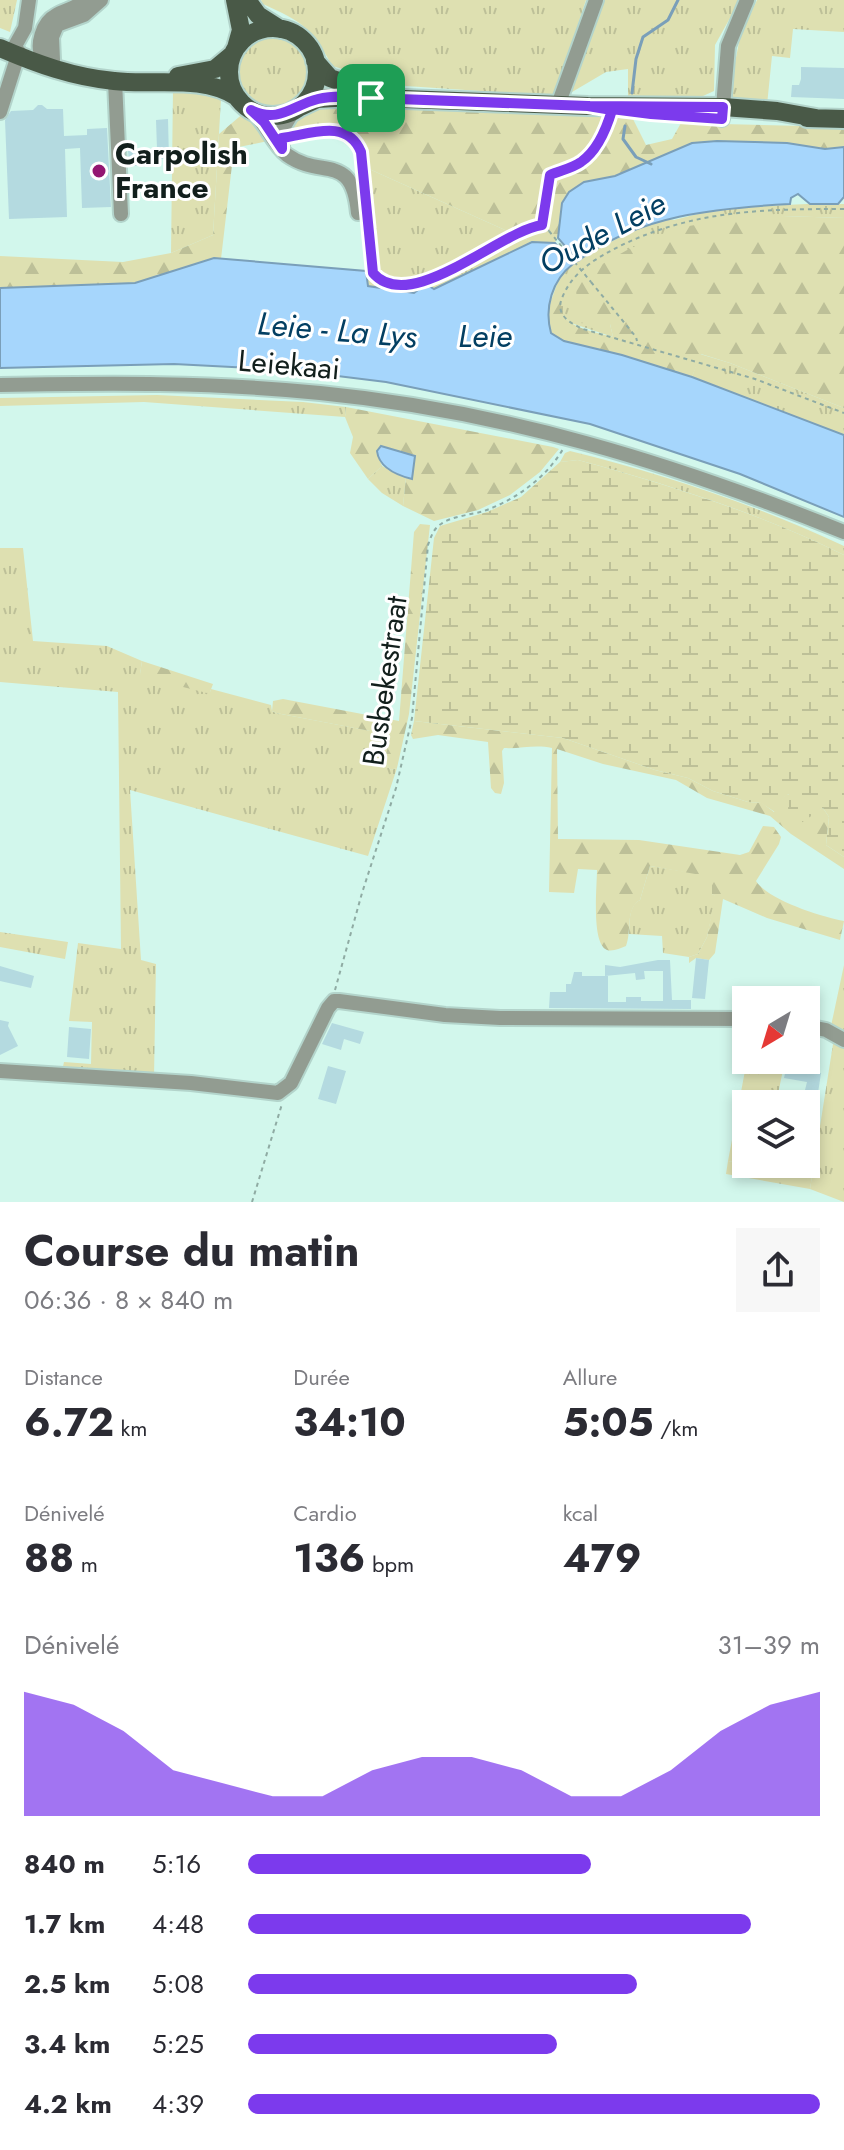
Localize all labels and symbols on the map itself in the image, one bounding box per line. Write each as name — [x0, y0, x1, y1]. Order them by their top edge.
pin — [337, 64, 405, 132]
place label: Carpolish France — [115, 132, 248, 209]
marker: Carpolish France — [90, 162, 108, 180]
water label: Oude Leie — [530, 180, 674, 286]
water label: Leie - La Lys — [255, 300, 419, 360]
water label: Leie — [458, 313, 512, 359]
street label: Leiekaai — [236, 339, 342, 390]
street label: Busbekestraat — [351, 593, 418, 769]
north arrow — [732, 986, 820, 1074]

